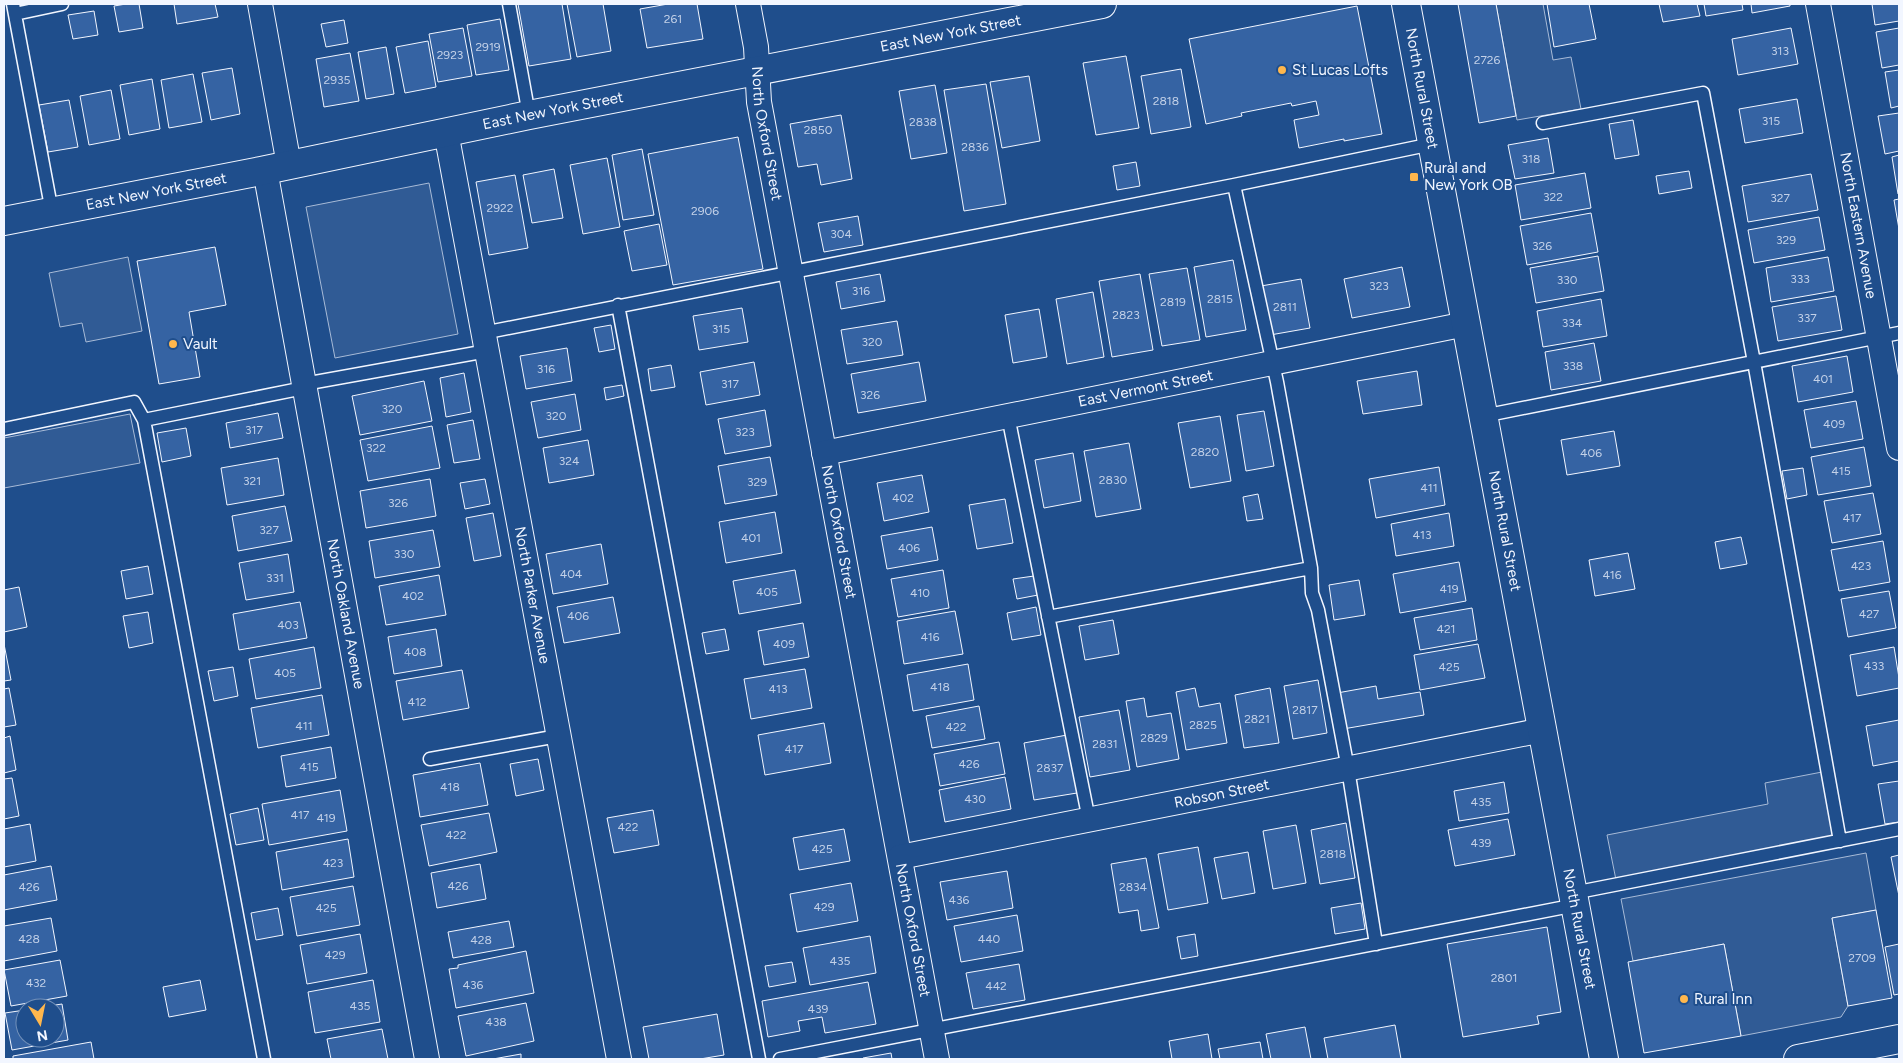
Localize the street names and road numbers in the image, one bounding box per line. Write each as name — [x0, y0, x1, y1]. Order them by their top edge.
street label: East New York Street — [879, 11, 1023, 56]
street label: North Rural Street — [1402, 27, 1442, 151]
street label: North Oxford Street — [748, 66, 786, 202]
street label: East New York Street — [481, 88, 625, 133]
street label: North Eastern Avenue — [1836, 151, 1881, 300]
street label: East New York Street — [84, 169, 228, 214]
street label: East Vermont Street — [1076, 366, 1215, 411]
street label: North Oxford Street — [818, 463, 860, 601]
street label: North Rural Street — [1485, 469, 1525, 593]
street label: North Parker Avenue — [511, 525, 554, 665]
street label: North Oakland Avenue — [323, 537, 368, 690]
street label: Robson Street — [1173, 775, 1271, 812]
street label: North Oxford Street — [892, 862, 934, 999]
street label: North Rural Street — [1559, 867, 1600, 991]

